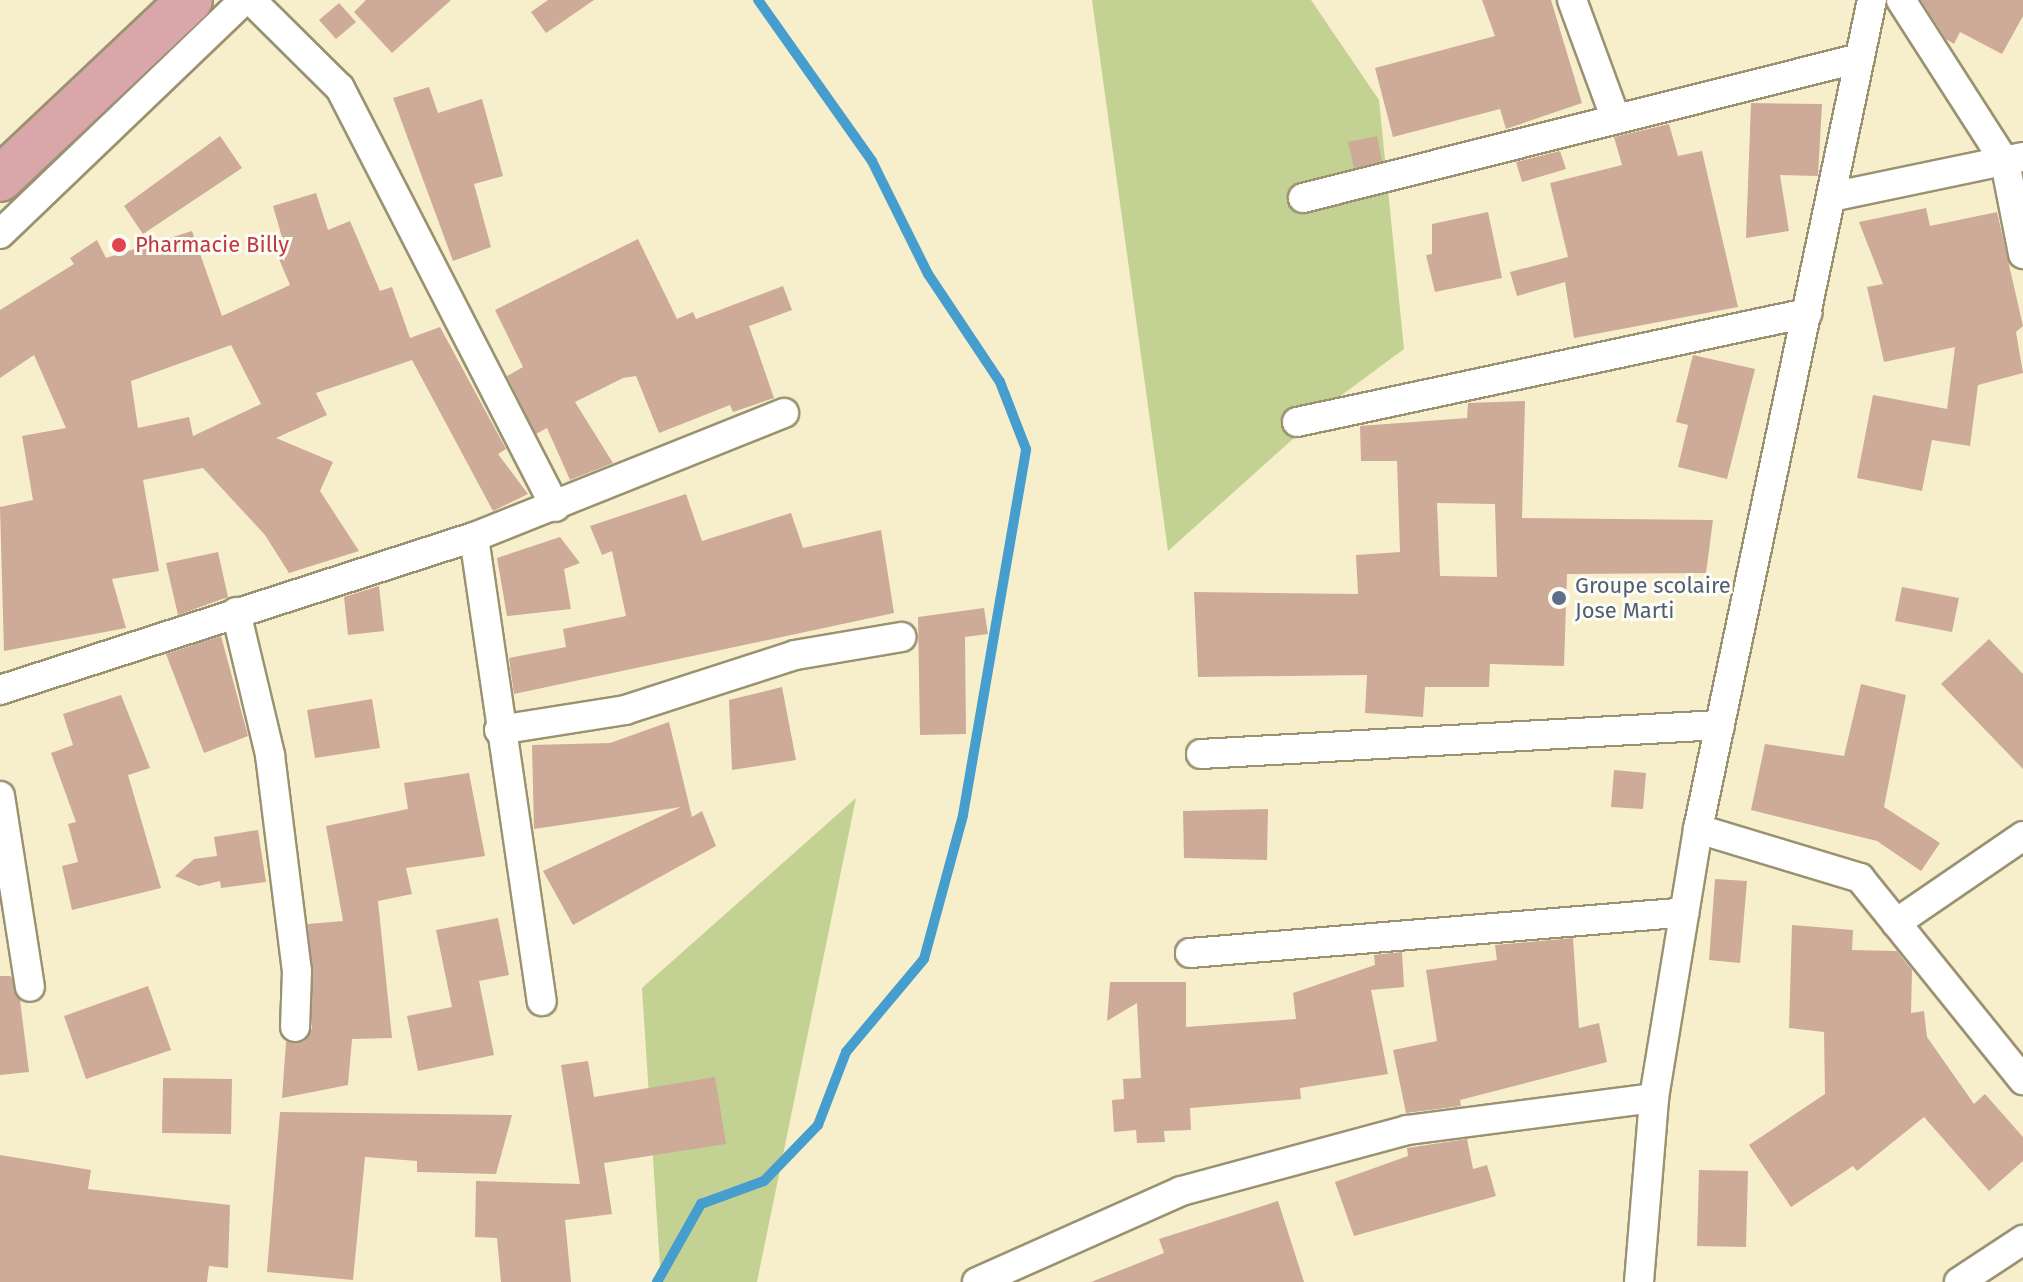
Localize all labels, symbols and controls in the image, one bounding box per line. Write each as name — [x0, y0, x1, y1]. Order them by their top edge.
place label: Pharmacie Billy — [135, 232, 289, 258]
marker: Pharmacie Billy — [110, 236, 128, 254]
place label: Groupe scolaire Jose Marti — [1575, 572, 1731, 624]
marker: Groupe scolaire Jose Marti — [1550, 589, 1568, 607]

